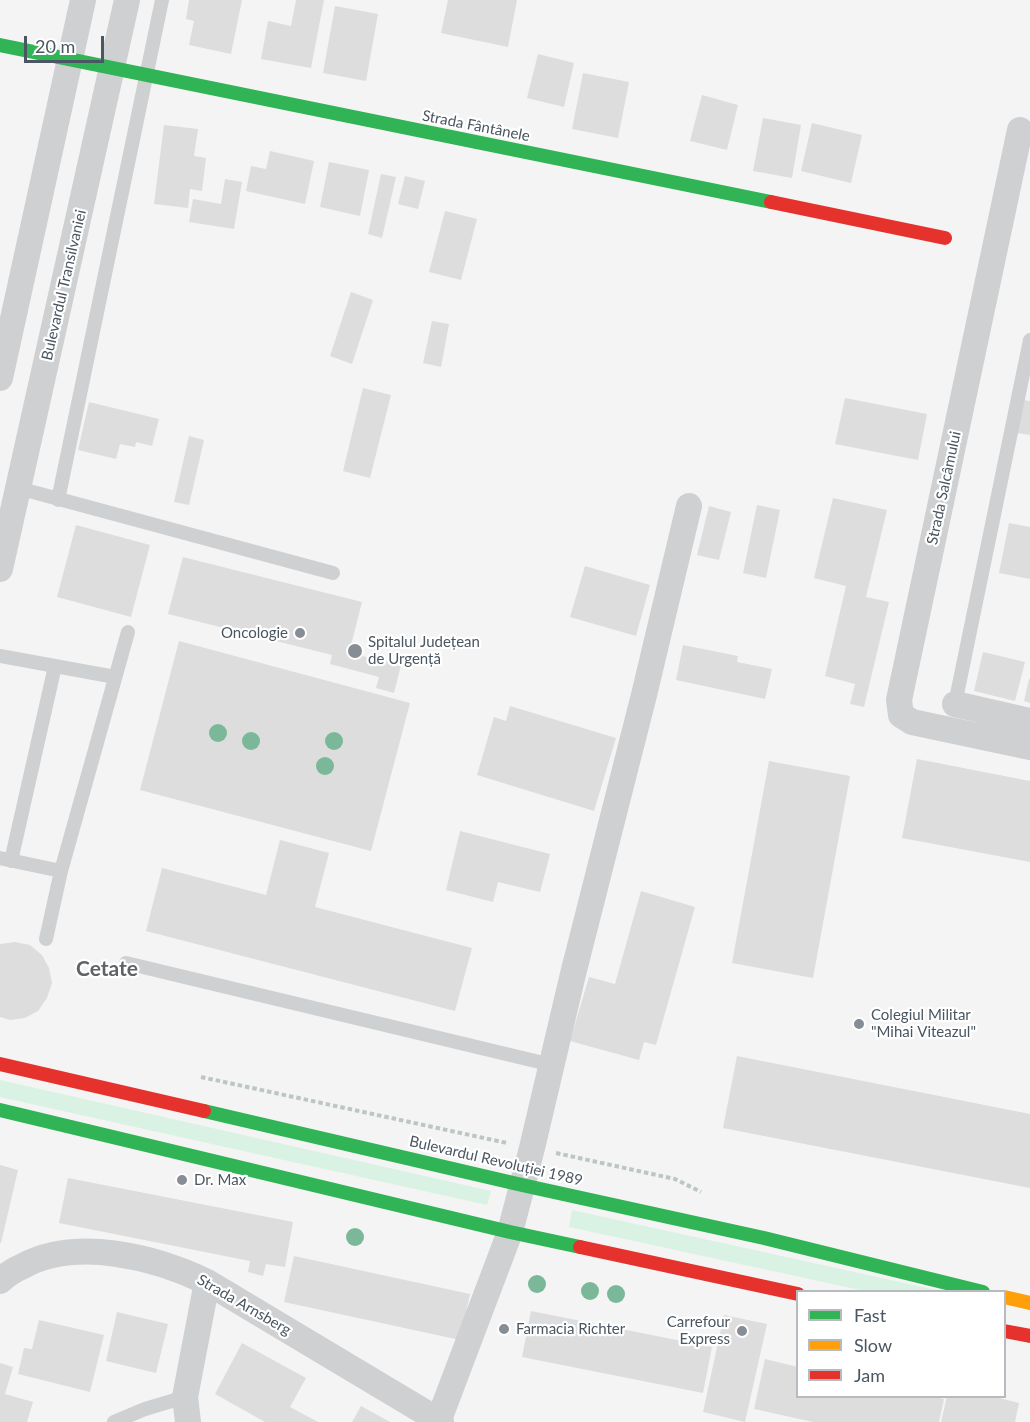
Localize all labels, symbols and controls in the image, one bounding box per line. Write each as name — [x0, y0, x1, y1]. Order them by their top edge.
scale bar — [27, 24, 106, 62]
text: 20 m — [35, 35, 75, 57]
street label: Strada Fântânele — [421, 107, 531, 145]
street label: Bulevardul Transilvaniei — [38, 208, 90, 362]
street label: Strada Salcâmului — [923, 430, 965, 546]
place label: Oncologie — [221, 624, 288, 642]
marker: Oncologie — [293, 626, 307, 640]
place label: Spitalul Județean de Urgență — [368, 633, 480, 668]
marker: Spitalul Județean de Urgență — [346, 642, 364, 660]
district label: Cetate — [76, 956, 138, 982]
place label: Colegiul Militar "Mihai Viteazul" — [871, 1006, 976, 1041]
marker: Colegiul Militar "Mihai Viteazul" — [852, 1017, 866, 1031]
street label: Bulevardul Revoluției 1989 — [408, 1132, 584, 1190]
place label: Dr. Max — [194, 1171, 246, 1189]
marker: Dr. Max — [175, 1173, 189, 1187]
street label: Strada Arnsberg — [194, 1271, 294, 1339]
legend — [796, 1290, 1006, 1398]
text: Fast — [854, 1304, 886, 1326]
place label: Carrefour Express — [667, 1313, 730, 1348]
place label: Farmacia Richter — [516, 1320, 625, 1338]
marker: Farmacia Richter — [497, 1322, 511, 1336]
marker: Carrefour Express — [735, 1324, 749, 1338]
text: Slow — [854, 1334, 892, 1356]
text: Jam — [854, 1364, 885, 1386]

